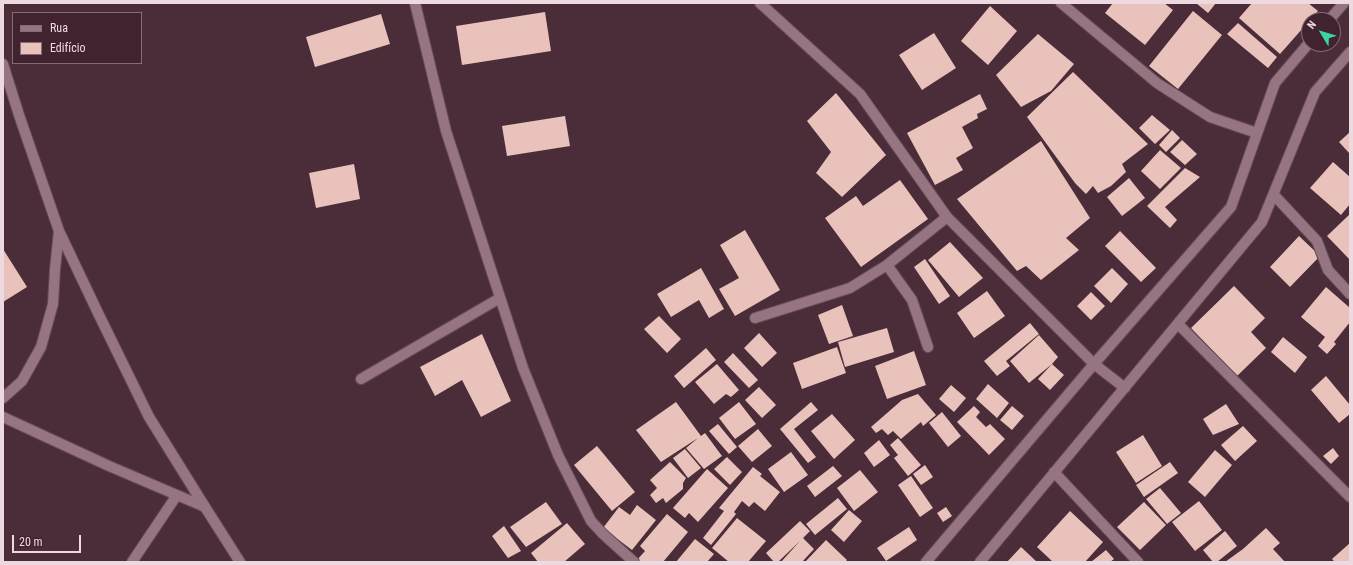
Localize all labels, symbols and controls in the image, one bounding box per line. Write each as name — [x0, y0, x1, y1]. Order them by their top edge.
legend — [12, 12, 142, 64]
north arrow — [1301, 12, 1341, 52]
text: N — [1305, 18, 1319, 32]
text: Rua — [50, 21, 68, 35]
text: Edifício — [50, 41, 86, 55]
scale bar — [14, 527, 83, 553]
text: 20 m — [19, 535, 43, 549]

